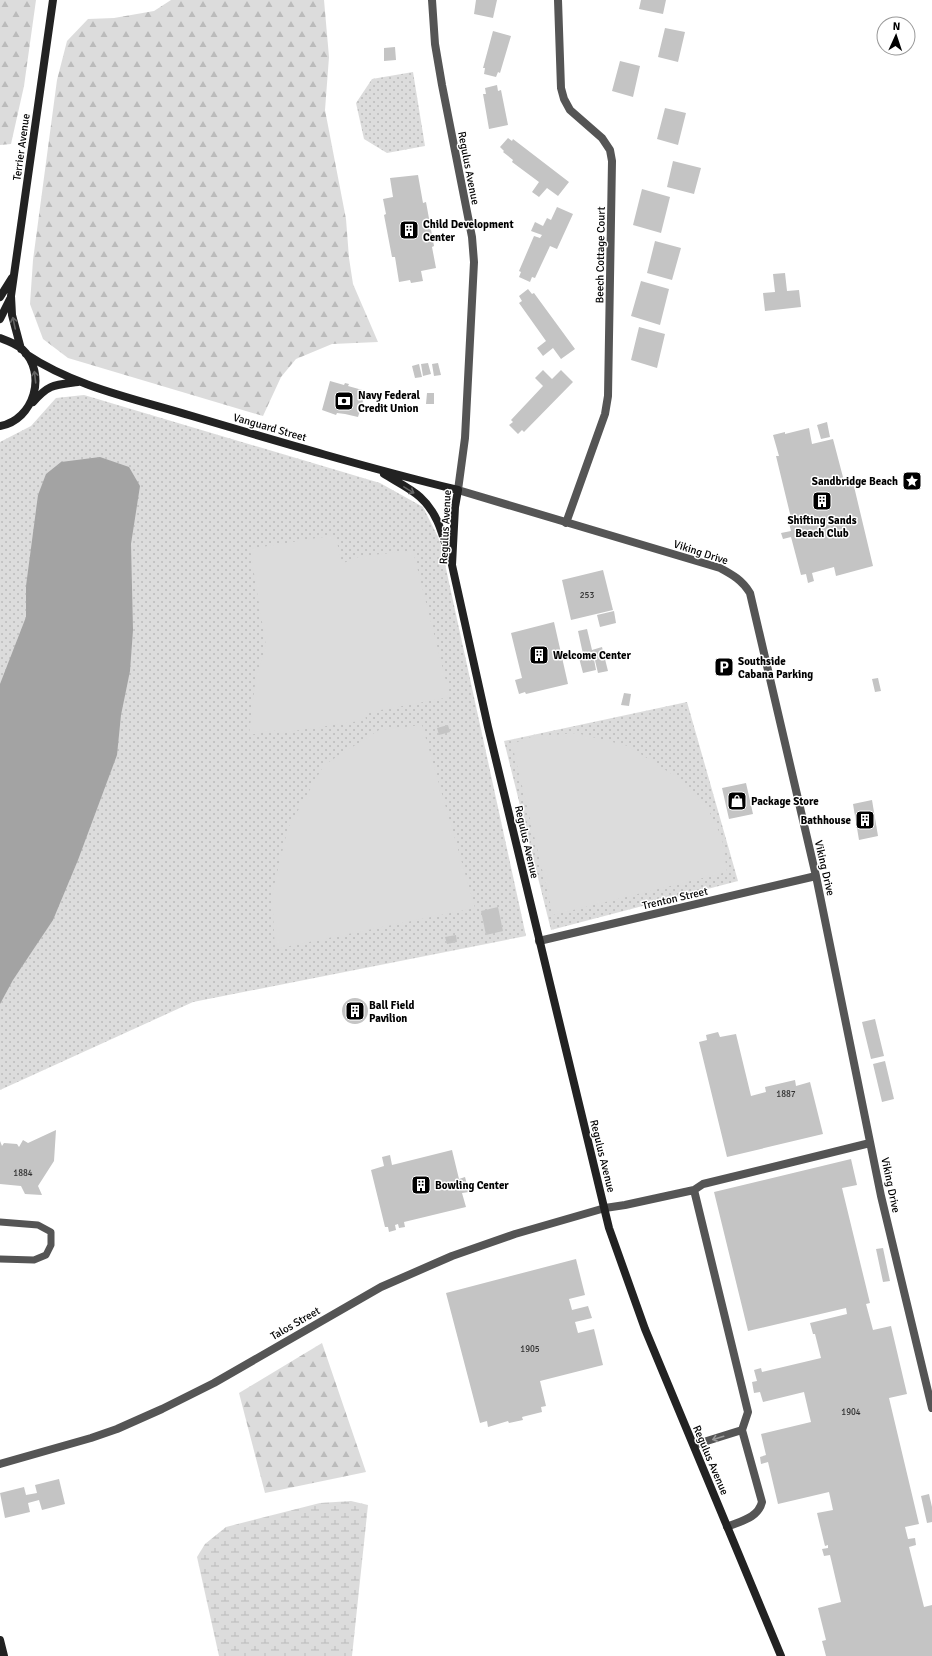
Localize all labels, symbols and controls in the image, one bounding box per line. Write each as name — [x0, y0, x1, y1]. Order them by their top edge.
north arrow — [876, 16, 916, 56]
text: N — [892, 20, 901, 33]
street label: Terrier Avenue — [10, 113, 33, 181]
street label: Regulus Avenue — [455, 130, 482, 206]
street label: Beech Cottage Court — [593, 206, 608, 304]
place label: Child Development Center — [423, 218, 514, 244]
building icon: Child Development Center — [398, 219, 420, 241]
one-way arrow — [9, 317, 17, 330]
one-way arrow — [31, 371, 38, 384]
place label: Navy Federal Credit Union — [358, 389, 421, 415]
bank icon: Navy Federal Credit Union — [333, 390, 355, 412]
street label: Vanguard Street — [232, 411, 308, 444]
place icon: Sandbridge Beach — [901, 470, 923, 492]
place label: Sandbridge Beach — [812, 475, 898, 488]
one-way arrow — [403, 486, 415, 494]
street label: Regulus Avenue — [437, 489, 454, 565]
building icon: Shifting Sands Beach Club — [811, 490, 833, 512]
place label: Shifting Sands Beach Club — [787, 514, 857, 540]
street label: Viking Drive — [672, 538, 730, 567]
house number: 253 — [580, 590, 594, 601]
building icon: Welcome Center — [528, 644, 550, 666]
place label: Welcome Center — [553, 649, 632, 662]
place label: Southside Cabana Parking — [738, 655, 813, 681]
parking icon: Southside Cabana Parking — [713, 656, 735, 678]
shop icon: Package Store — [726, 790, 748, 812]
place label: Package Store — [751, 795, 819, 808]
street label: Regulus Avenue — [512, 804, 541, 880]
building icon: Bathhouse — [854, 809, 876, 831]
place label: Bathhouse — [800, 814, 852, 827]
street label: Viking Drive — [812, 839, 837, 897]
street label: Trenton Street — [641, 885, 709, 912]
place label: Ball Field Pavilion — [369, 999, 415, 1025]
building icon: Ball Field Pavilion — [344, 1000, 366, 1022]
house number: 1887 — [776, 1089, 796, 1100]
street label: Regulus Avenue — [587, 1118, 618, 1194]
street label: Viking Drive — [878, 1156, 903, 1214]
house number: 1884 — [13, 1168, 33, 1179]
building icon: Bowling Center — [410, 1174, 432, 1196]
place label: Bowling Center — [435, 1179, 509, 1192]
street label: Talos Street — [268, 1304, 322, 1343]
house number: 1905 — [520, 1344, 540, 1355]
house number: 1904 — [841, 1407, 861, 1418]
street label: Regulus Avenue — [690, 1423, 731, 1497]
one-way arrow — [712, 1435, 725, 1442]

